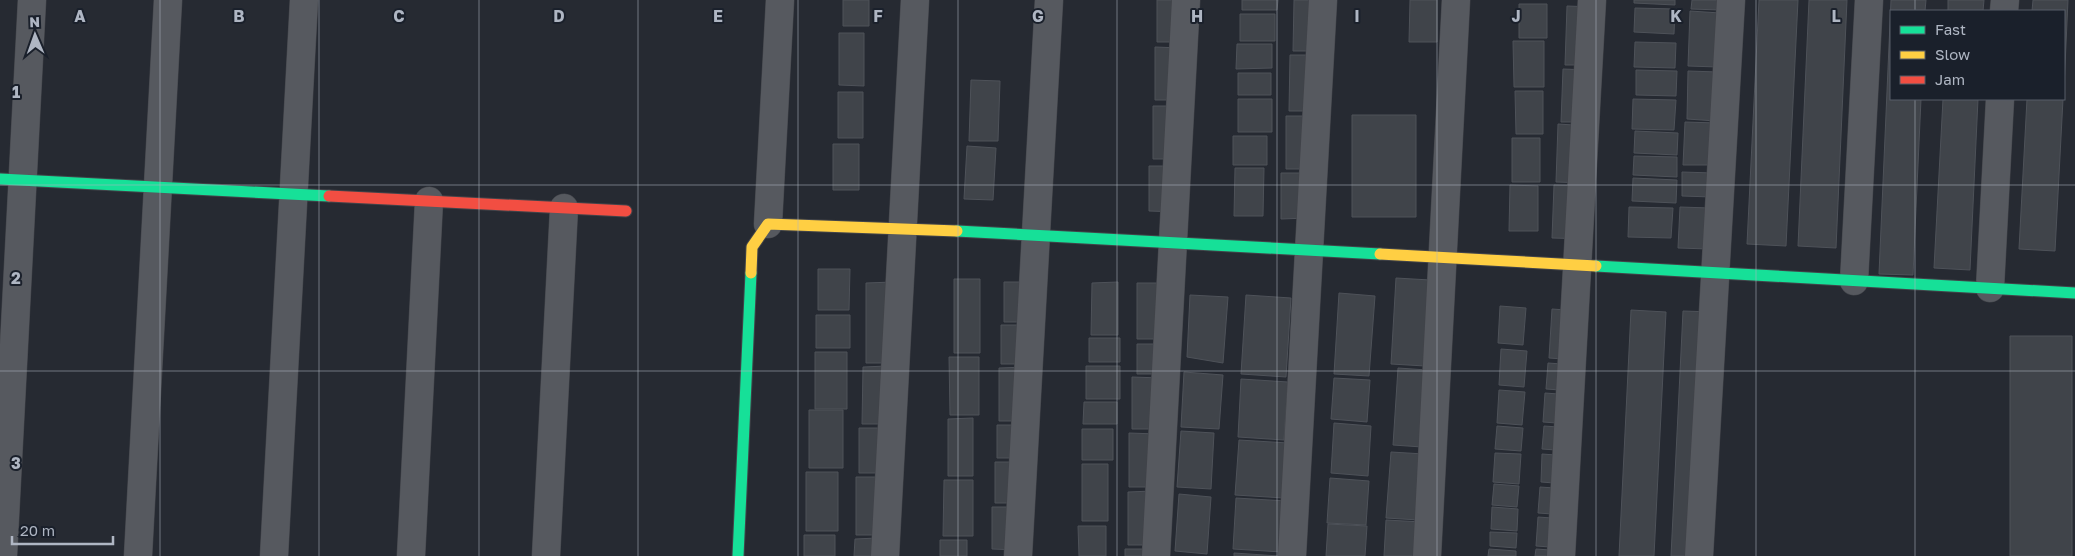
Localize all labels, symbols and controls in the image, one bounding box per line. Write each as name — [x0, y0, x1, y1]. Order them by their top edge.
text: A — [74, 6, 86, 26]
text: B — [233, 6, 245, 26]
text: C — [393, 6, 405, 26]
text: D — [553, 6, 565, 26]
text: E — [713, 6, 723, 26]
text: F — [873, 6, 883, 26]
text: G — [1032, 6, 1044, 26]
text: H — [1191, 6, 1203, 26]
text: I — [1354, 6, 1360, 26]
text: J — [1511, 6, 1521, 26]
text: K — [1670, 6, 1682, 26]
text: L — [1831, 6, 1841, 26]
north arrow — [10, 10, 60, 60]
legend — [1890, 10, 2065, 100]
text: N — [29, 13, 40, 30]
text: Fast — [1935, 20, 1966, 38]
text: Slow — [1935, 45, 1970, 63]
text: Jam — [1935, 70, 1965, 88]
text: 1 — [12, 82, 20, 102]
text: 2 — [11, 268, 21, 288]
text: 3 — [11, 453, 21, 473]
scale bar — [12, 514, 114, 546]
text: 20 m — [20, 521, 55, 539]

